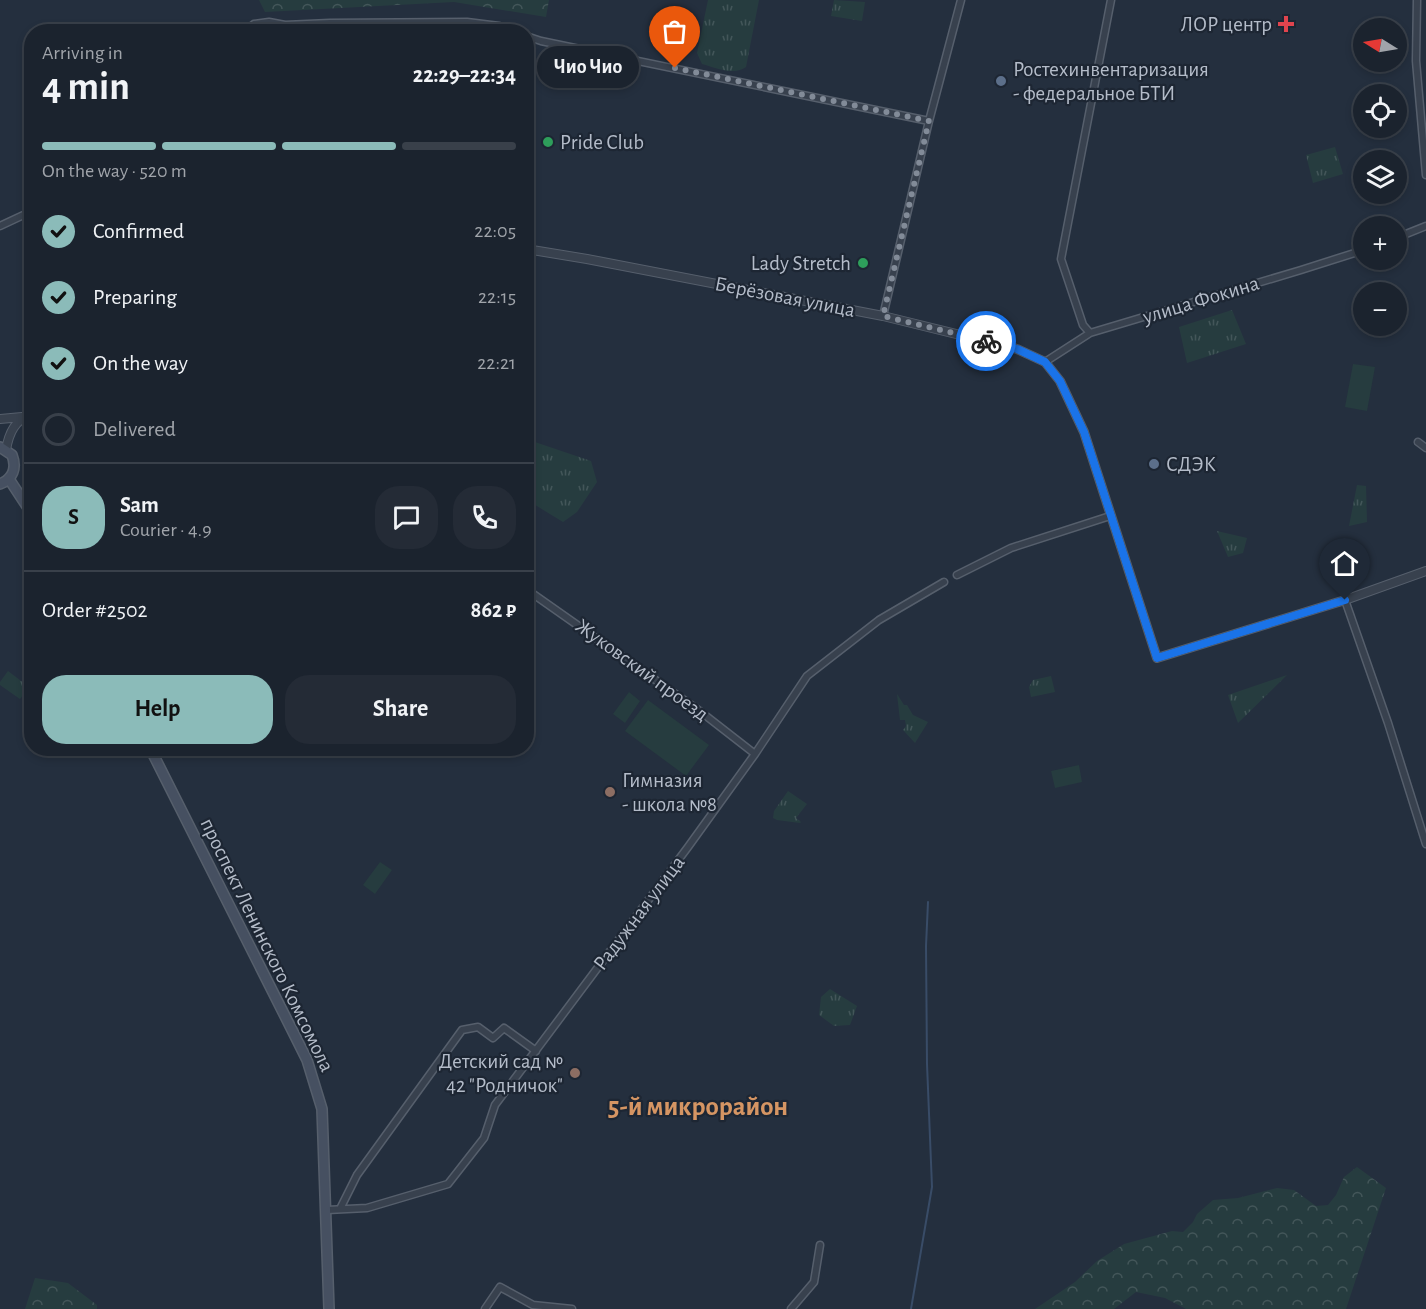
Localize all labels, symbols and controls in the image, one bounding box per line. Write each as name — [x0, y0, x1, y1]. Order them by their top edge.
pin — [649, 6, 700, 68]
place label: ЛОР центр — [1181, 14, 1272, 35]
icon: bag — [658, 15, 691, 48]
marker: ЛОР центр — [1277, 15, 1295, 33]
north arrow — [1353, 18, 1407, 72]
map controls — [1353, 18, 1407, 336]
text: Arriving in — [42, 43, 123, 63]
callout: Чио Чио — [537, 47, 639, 89]
text: Чио Чио — [554, 57, 622, 77]
place label: Ростехинвентаризация - федеральное БТИ — [1013, 59, 1209, 104]
text: 22:29–22:34 — [413, 64, 516, 86]
text: 4 min — [42, 68, 130, 107]
marker: Ростехинвентаризация - федеральное БТИ — [994, 74, 1008, 88]
button: locate — [1353, 84, 1407, 138]
place label: Pride Club — [560, 132, 644, 153]
marker: Pride Club — [541, 135, 555, 149]
button: layers — [1353, 150, 1407, 204]
text: On the way · 520 m — [42, 161, 187, 181]
icon: check — [42, 215, 75, 248]
button: + — [1353, 216, 1407, 270]
text: Confirmed — [93, 220, 184, 242]
text: 22:05 — [474, 221, 516, 241]
place label: Lady Stretch — [751, 253, 851, 274]
marker: Lady Stretch — [856, 256, 870, 270]
street label: улица Фокина — [1139, 272, 1262, 328]
street label: Берёзовая улица — [713, 273, 857, 321]
icon: check — [42, 281, 75, 314]
button: − — [1353, 282, 1407, 336]
text: Preparing — [93, 286, 177, 308]
text: 22:15 — [478, 287, 516, 307]
courier — [956, 311, 1016, 371]
icon: bike — [970, 325, 1003, 358]
icon: check — [42, 347, 75, 380]
text: On the way — [93, 352, 188, 374]
text: 22:21 — [477, 353, 516, 373]
text: Delivered — [93, 418, 176, 440]
place label: СДЭК — [1166, 454, 1216, 475]
marker: СДЭК — [1147, 457, 1161, 471]
button: chat — [375, 486, 438, 549]
button: phone — [453, 486, 516, 549]
text: Sam — [120, 494, 159, 516]
text: S — [68, 506, 79, 528]
text: Courier · 4.9 — [120, 520, 212, 540]
pin — [1319, 538, 1370, 600]
icon: home — [1328, 547, 1361, 580]
text: Order #2502 — [42, 599, 148, 621]
text: 862 ₽ — [471, 599, 516, 621]
street label: Жуковский проезд — [572, 615, 712, 725]
button: Help — [42, 675, 273, 744]
button: Share — [285, 675, 516, 744]
place label: Гимназия - школа №8 — [622, 770, 717, 815]
marker: Гимназия - школа №8 — [603, 785, 617, 799]
street label: проспект Ленинского Комсомола — [196, 815, 338, 1076]
street label: Радужная улица — [589, 852, 689, 974]
place label: Детский сад № 42 "Родничок" — [439, 1051, 563, 1096]
marker: Детский сад № 42 "Родничок" — [568, 1066, 582, 1080]
district label: 5-й микрорайон — [608, 1093, 788, 1120]

